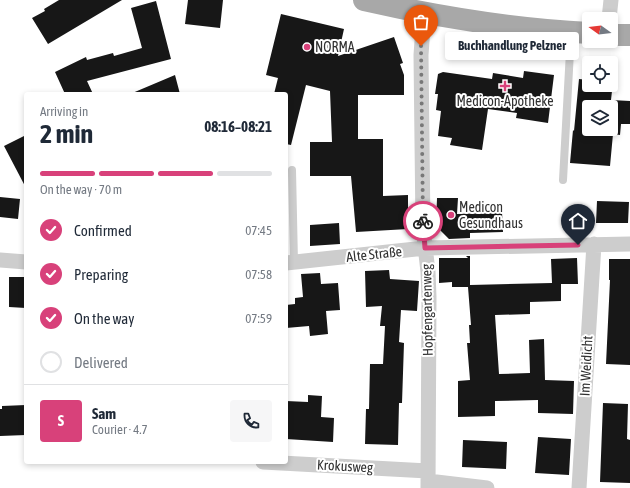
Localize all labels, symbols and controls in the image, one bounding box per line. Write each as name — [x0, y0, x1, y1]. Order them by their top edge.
pin — [404, 5, 438, 46]
icon: bag — [410, 11, 432, 33]
north arrow — [582, 12, 618, 48]
map controls — [582, 12, 618, 136]
callout: Buchhandlung Pelzner — [445, 32, 579, 60]
text: Buchhandlung Pelzner — [458, 38, 566, 53]
place label: NORMA — [315, 39, 355, 55]
marker: NORMA — [302, 42, 312, 52]
button: locate — [582, 56, 618, 92]
marker: Medicon-Apotheke — [500, 81, 510, 91]
place label: Medicon-Apotheke — [456, 93, 554, 109]
button: layers — [582, 100, 618, 136]
text: Arriving in — [40, 104, 88, 119]
text: 08:16–08:21 — [204, 118, 272, 135]
text: 2 min — [40, 119, 93, 149]
text: On the way · 70 m — [40, 182, 122, 197]
place label: Medicon Gesundhaus — [459, 199, 523, 231]
courier — [403, 201, 443, 241]
pin — [561, 204, 595, 245]
icon: bike — [412, 210, 434, 232]
marker: Medicon Gesundhaus — [446, 210, 456, 220]
icon: home — [567, 210, 589, 232]
icon: check — [40, 219, 62, 241]
text: Confirmed — [74, 222, 132, 239]
text: 07:45 — [245, 223, 272, 238]
street label: Alte Straße — [345, 243, 403, 265]
icon: check — [40, 263, 62, 285]
street label: Hopfengartenweg — [418, 264, 436, 356]
text: Preparing — [74, 266, 128, 283]
text: 07:58 — [245, 267, 272, 282]
icon: check — [40, 307, 62, 329]
text: On the way — [74, 310, 135, 327]
text: 07:59 — [245, 311, 272, 326]
street label: Im Weidicht — [576, 335, 596, 397]
text: Delivered — [74, 354, 128, 371]
button: phone — [230, 400, 272, 442]
text: Sam — [92, 405, 116, 422]
text: S — [58, 412, 64, 429]
text: Courier · 4.7 — [92, 422, 148, 437]
street label: Krokusweg — [317, 457, 373, 475]

